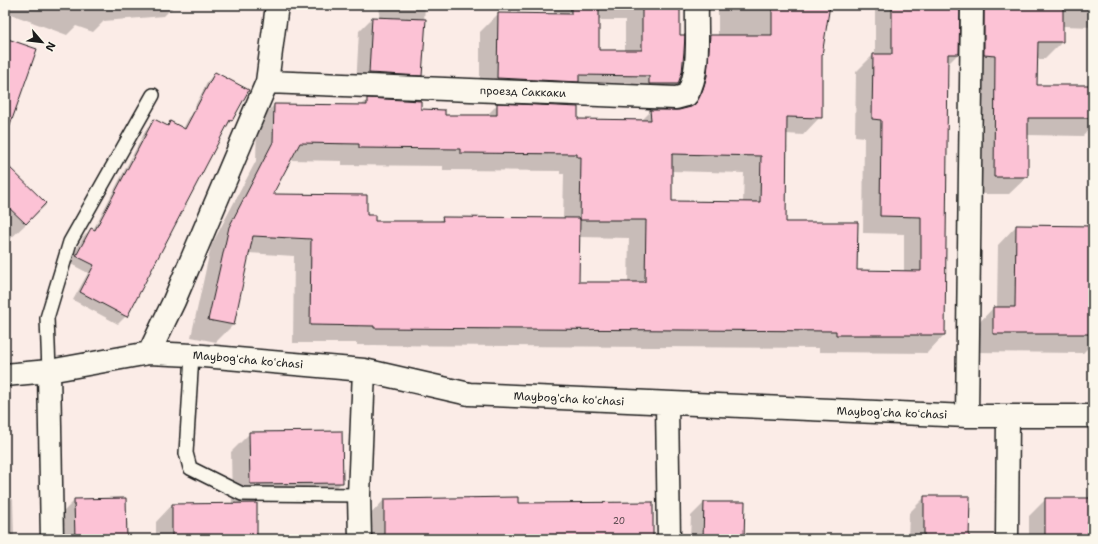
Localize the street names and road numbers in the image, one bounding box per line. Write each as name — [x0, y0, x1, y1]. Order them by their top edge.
street label: проезд Саккаки — [480, 83, 566, 101]
street label: Maybogʻcha koʻchasi — [192, 348, 304, 372]
street label: Maybogʻcha koʻchasi — [513, 389, 625, 409]
street label: Maybogʻcha koʻchasi — [836, 404, 948, 422]

